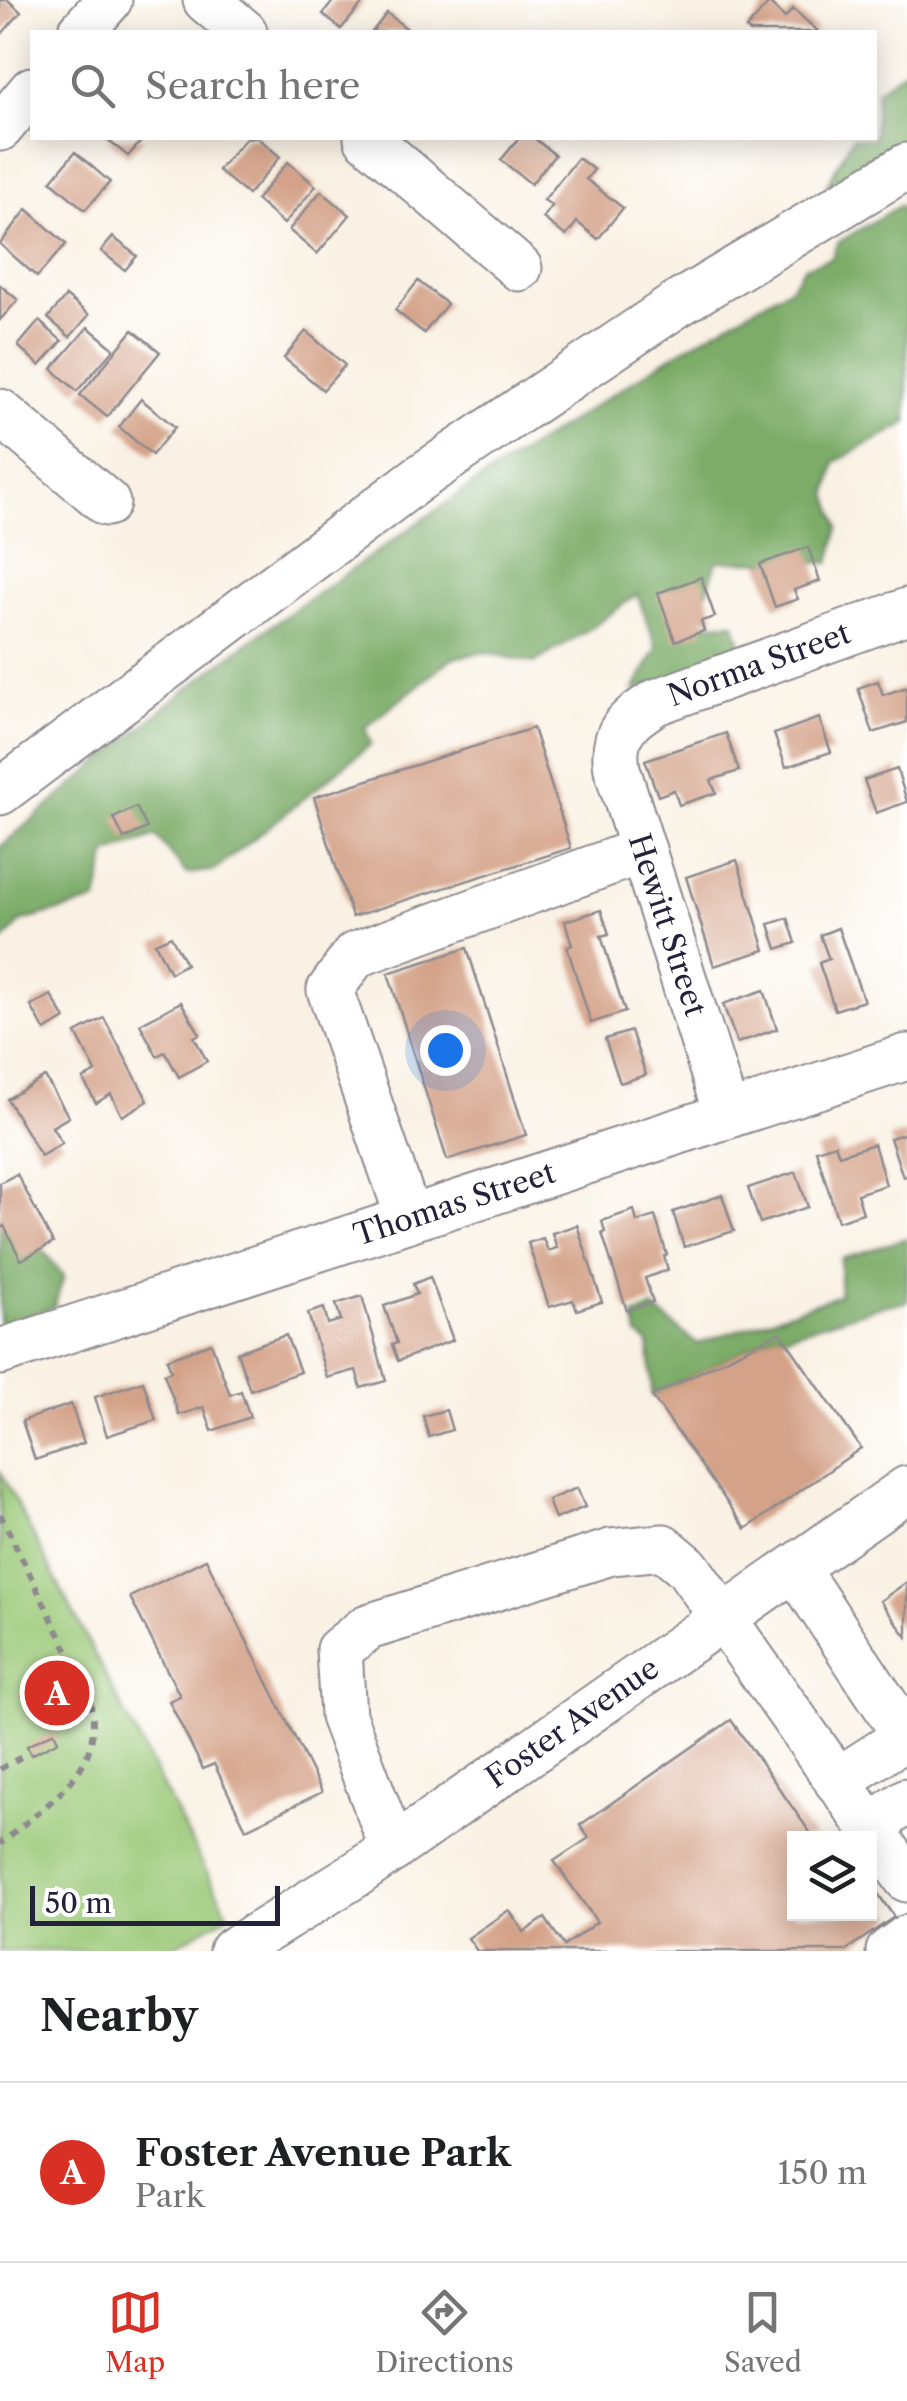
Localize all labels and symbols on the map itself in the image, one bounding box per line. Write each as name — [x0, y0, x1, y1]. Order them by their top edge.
street label: Norma Street — [663, 614, 856, 714]
street label: Hewitt Street — [621, 829, 714, 1021]
your location — [420, 1025, 471, 1076]
street label: Thomas Street — [349, 1154, 560, 1254]
street label: Foster Avenue — [479, 1649, 666, 1796]
pin: A — [24, 1656, 90, 1730]
scale bar — [30, 1881, 280, 1926]

